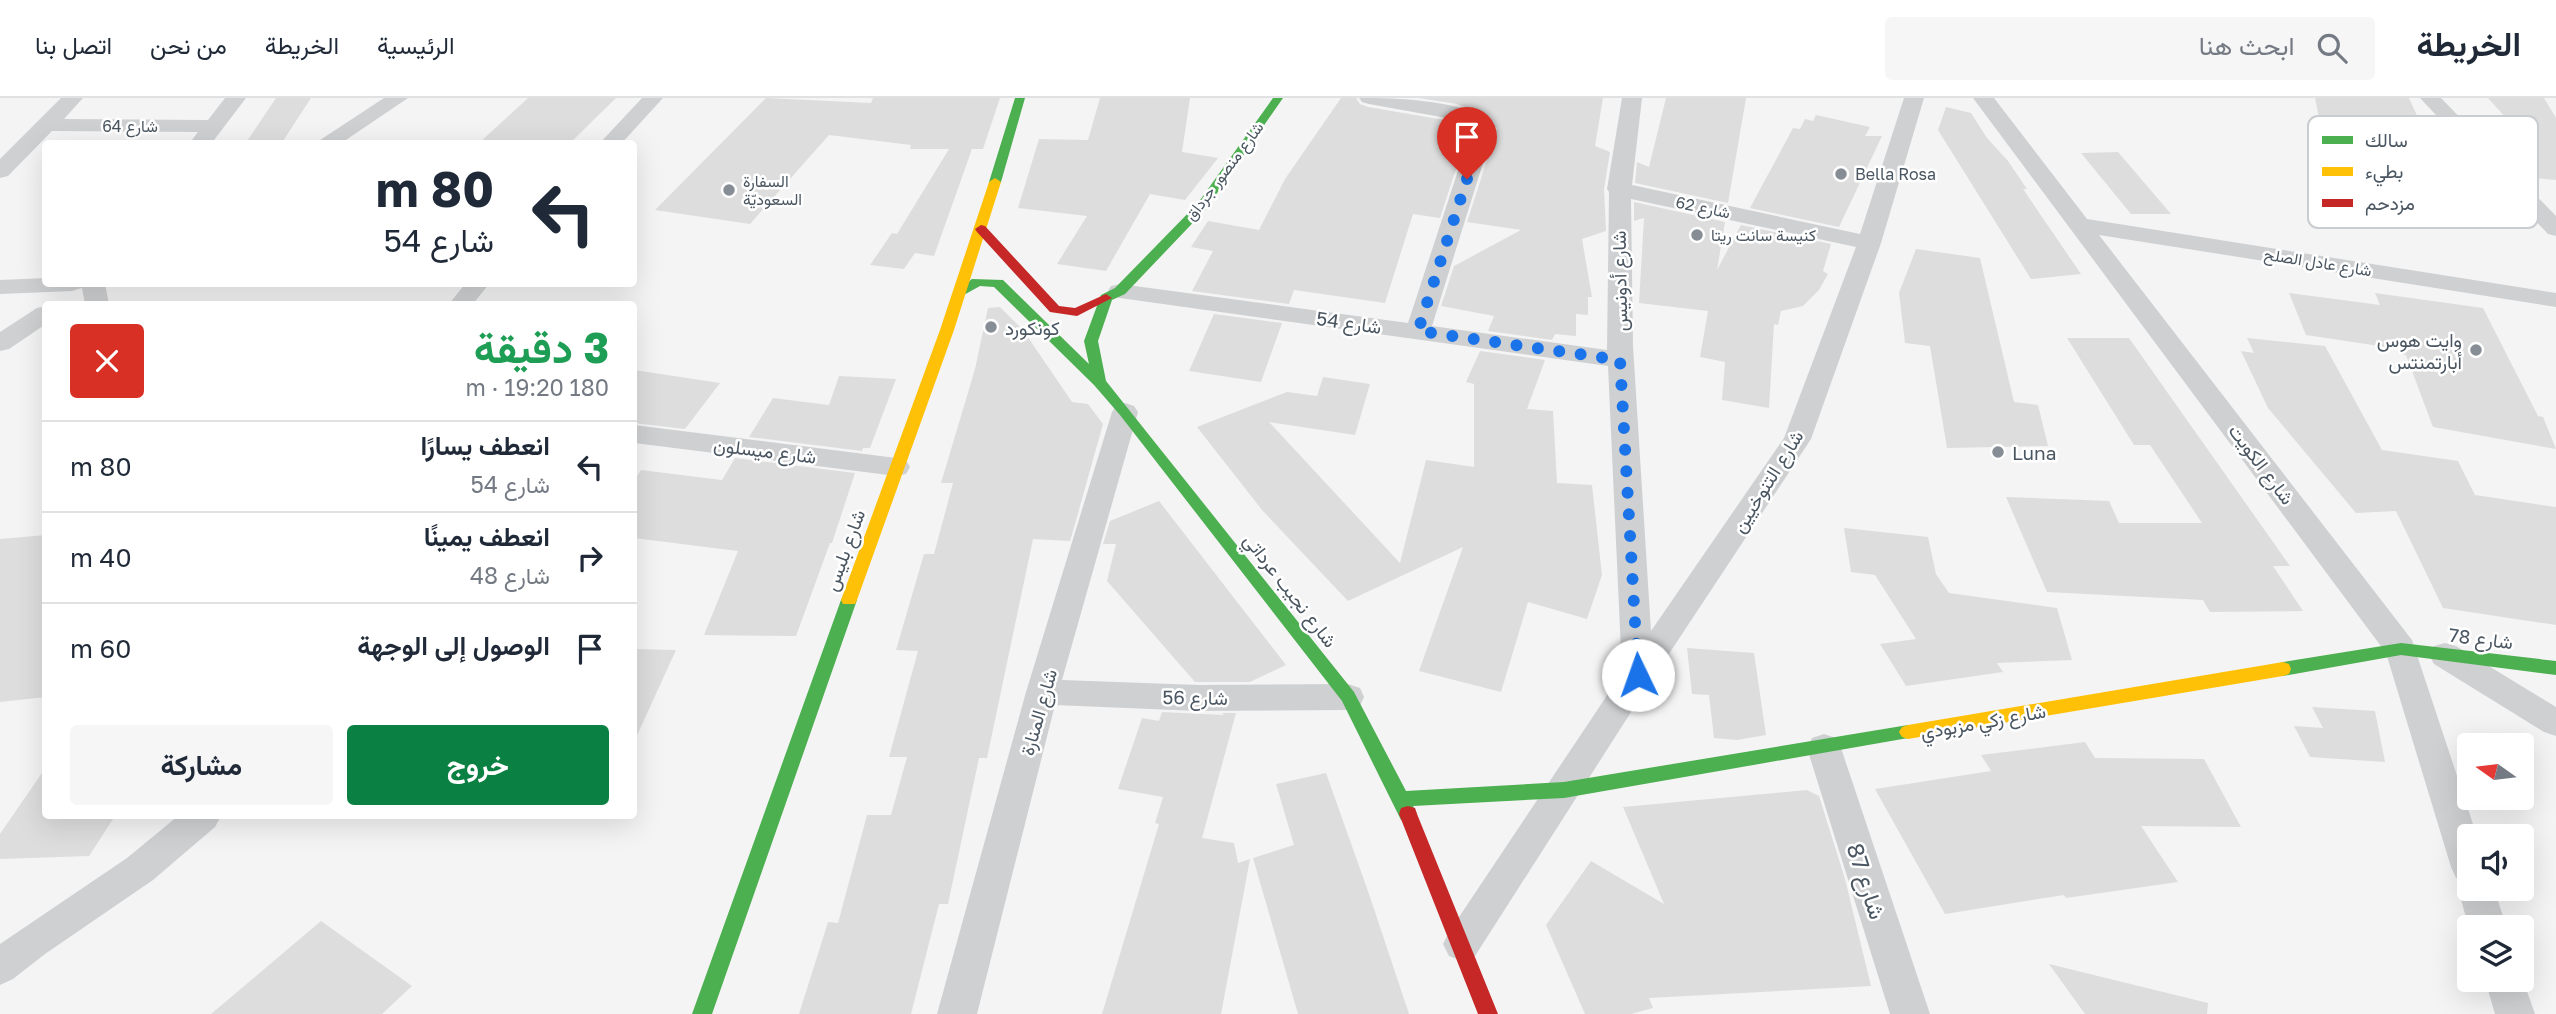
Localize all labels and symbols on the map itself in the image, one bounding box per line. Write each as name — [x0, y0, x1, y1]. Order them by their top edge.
pin — [1437, 107, 1497, 179]
street label: شارع 64 — [102, 116, 158, 138]
legend — [2308, 116, 2538, 228]
street label: شارع منصور جرداق — [1180, 118, 1269, 226]
text: سالك — [2365, 128, 2408, 151]
text: بطيء — [2365, 159, 2403, 187]
place label: Bella Rosa — [1855, 164, 1936, 184]
marker: Bella Rosa — [1833, 166, 1849, 182]
place label: السفارة السعوديّة — [743, 171, 802, 210]
marker: السفارة السعوديّة — [721, 182, 737, 198]
street label: شارع 62 — [1674, 191, 1732, 224]
text: مزدحم — [2365, 191, 2415, 216]
place label: كنيسة سانت ريتا — [1711, 225, 1816, 246]
marker: كنيسة سانت ريتا — [1689, 227, 1705, 243]
street label: شارع أدونيس — [1607, 230, 1633, 332]
street label: شارع عادل الصلح — [2262, 244, 2373, 282]
street label: شارع 54 — [1315, 306, 1383, 340]
place label: كونكورد — [1005, 316, 1060, 340]
marker: كونكورد — [983, 319, 999, 335]
place label: وايت هوس أبارتمنتس — [2377, 328, 2462, 374]
marker: وايت هوس أبارتمنتس — [2468, 342, 2484, 358]
street label: شارع الكويت — [2223, 419, 2300, 510]
street label: شارع التنوخيين — [1726, 426, 1809, 538]
street label: شارع ميسلون — [712, 432, 818, 470]
place label: Luna — [2012, 441, 2056, 464]
marker: Luna — [1990, 444, 2006, 460]
street label: شارع بليس — [819, 506, 871, 595]
street label: شارع نجيب عرداتي — [1235, 529, 1343, 655]
street label: شارع 78 — [2447, 623, 2514, 655]
position arrow — [1601, 638, 1675, 712]
street label: شارع المنارة — [1015, 666, 1063, 758]
street label: شارع 56 — [1162, 685, 1228, 711]
street label: شارع زكي مزبودي — [1919, 699, 2048, 748]
north arrow — [2457, 733, 2534, 810]
street label: شارع 87 — [1839, 839, 1892, 923]

